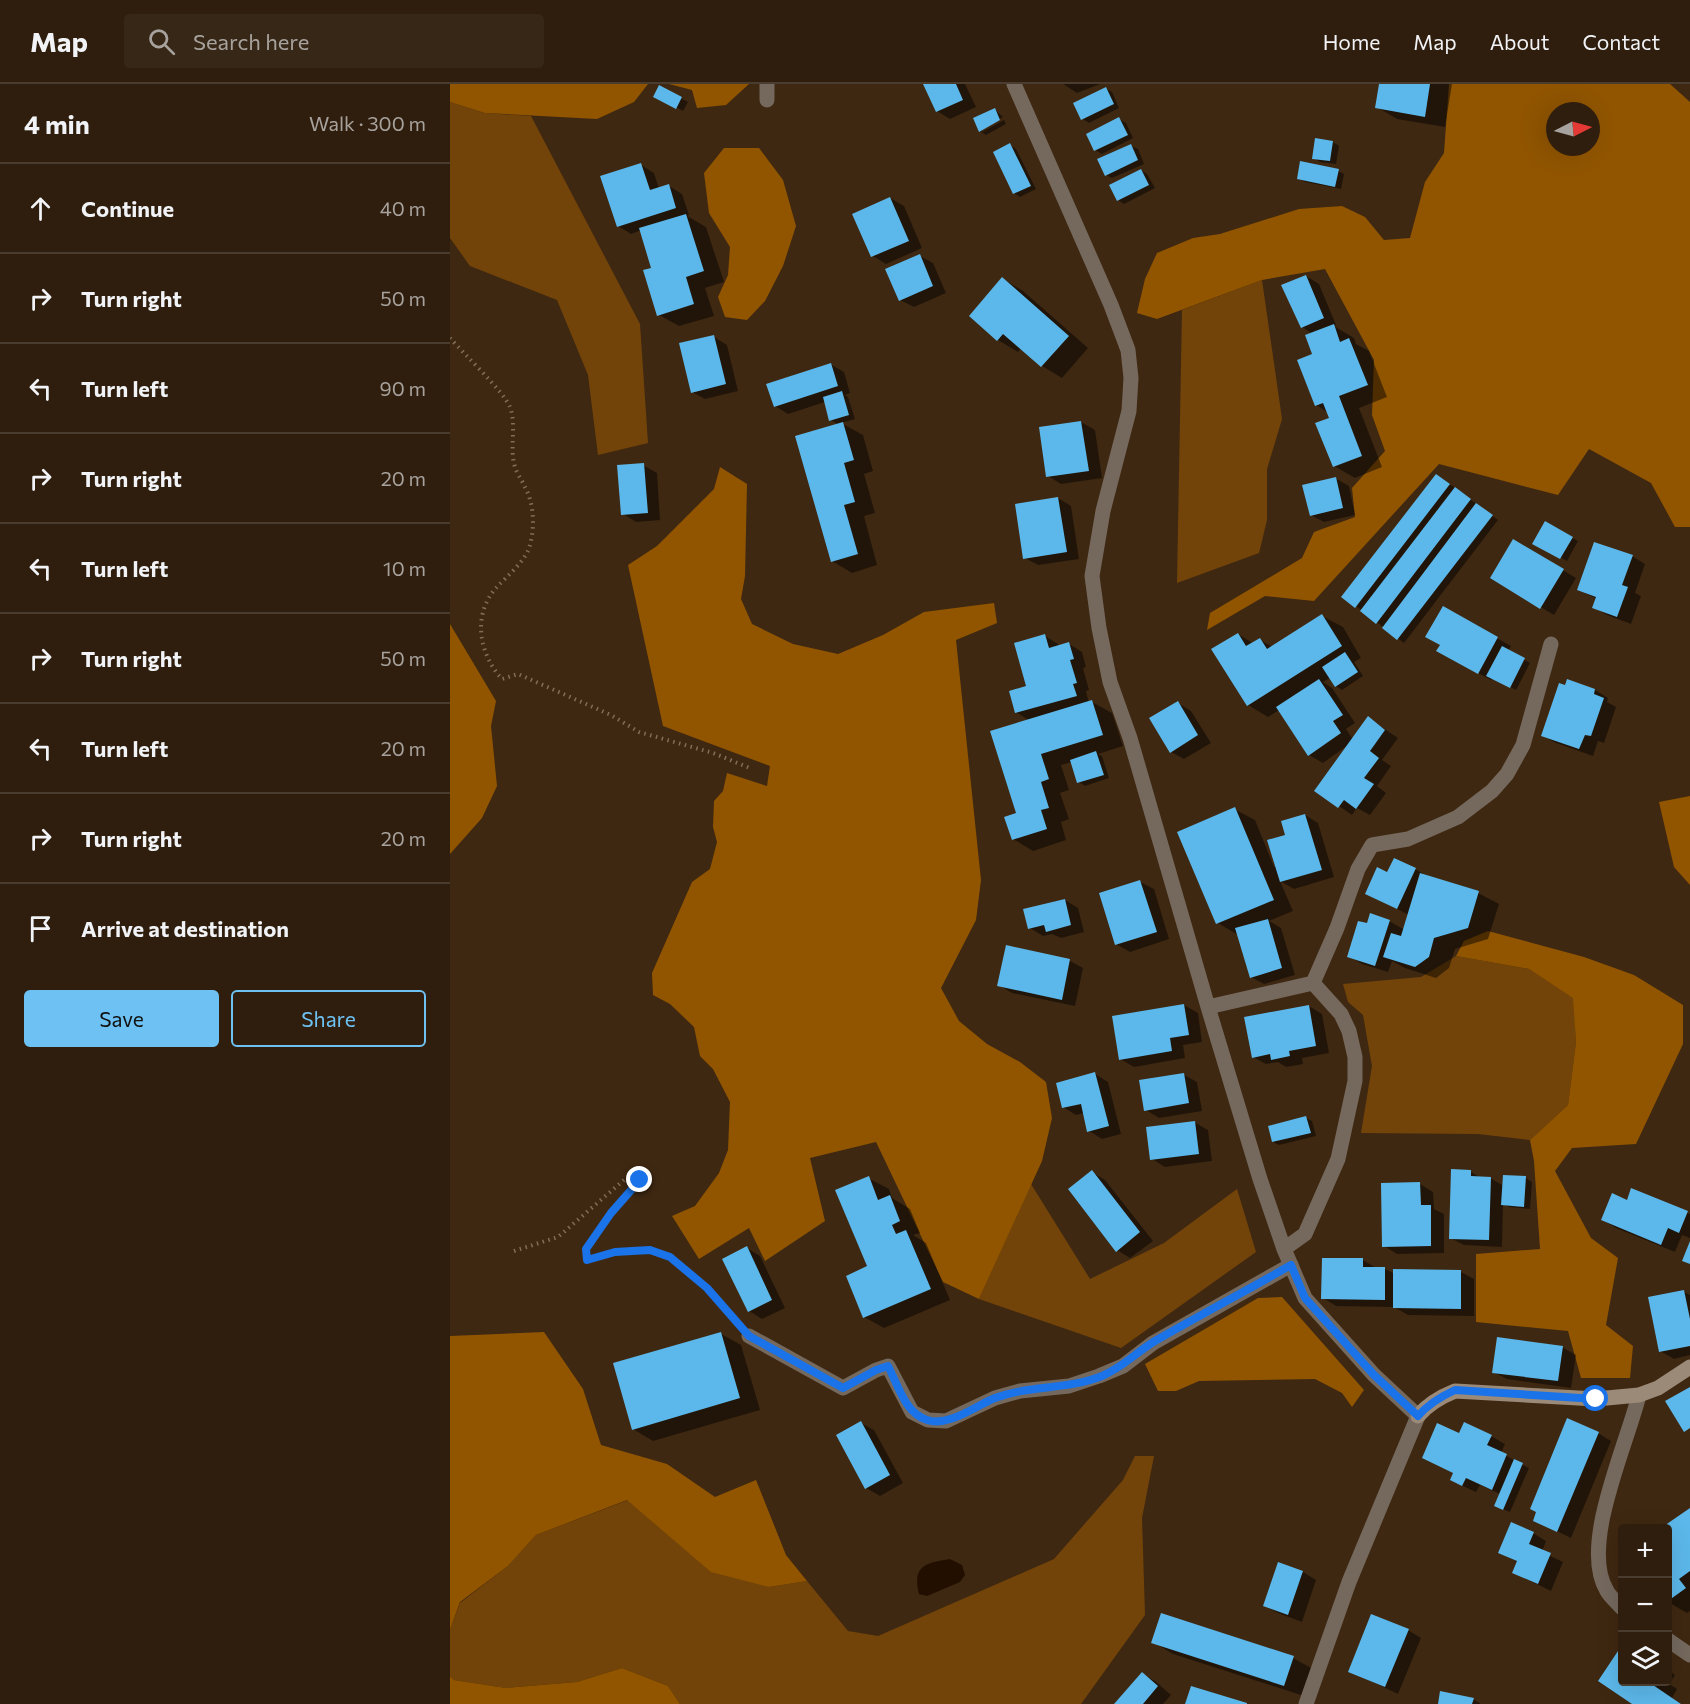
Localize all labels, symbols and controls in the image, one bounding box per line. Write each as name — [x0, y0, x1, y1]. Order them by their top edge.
search box — [124, 14, 544, 68]
text: Map — [30, 24, 88, 58]
icon: search — [145, 25, 178, 58]
text: Search here — [193, 28, 309, 55]
text: Home — [1323, 29, 1380, 54]
text: Map — [1413, 29, 1457, 54]
text: About — [1490, 29, 1549, 54]
text: Contact — [1582, 29, 1660, 54]
north arrow — [1546, 102, 1600, 156]
text: 4 min — [24, 108, 90, 139]
text: Walk · 300 m — [309, 111, 426, 135]
icon: ahead — [24, 192, 57, 225]
text: Continue — [81, 195, 174, 222]
text: 40 m — [380, 196, 426, 220]
icon: right — [24, 282, 57, 315]
text: Turn right — [81, 285, 182, 312]
text: 50 m — [380, 286, 426, 310]
icon: left — [24, 372, 57, 405]
text: Turn left — [81, 375, 168, 402]
text: 90 m — [380, 376, 426, 400]
icon: right — [24, 462, 57, 495]
text: Turn right — [81, 465, 182, 492]
text: 20 m — [381, 466, 426, 490]
icon: left — [24, 552, 57, 585]
text: Turn left — [81, 555, 168, 582]
text: 10 m — [383, 556, 426, 580]
icon: right — [24, 642, 57, 675]
text: Turn right — [81, 645, 182, 672]
text: 50 m — [380, 646, 426, 670]
icon: left — [24, 732, 57, 765]
text: Turn left — [81, 735, 168, 762]
text: 20 m — [381, 736, 426, 760]
icon: right — [24, 822, 57, 855]
text: Turn right — [81, 825, 182, 852]
text: 20 m — [381, 826, 426, 850]
icon: arrive — [24, 912, 57, 945]
text: Arrive at destination — [81, 915, 289, 942]
button: Save — [24, 990, 219, 1047]
button: Share — [231, 990, 426, 1047]
route end — [626, 1166, 652, 1192]
route start — [1582, 1385, 1608, 1411]
map controls — [1618, 1524, 1672, 1686]
button: + — [1618, 1524, 1672, 1578]
button: − — [1618, 1578, 1672, 1632]
button: layers — [1618, 1632, 1672, 1686]

